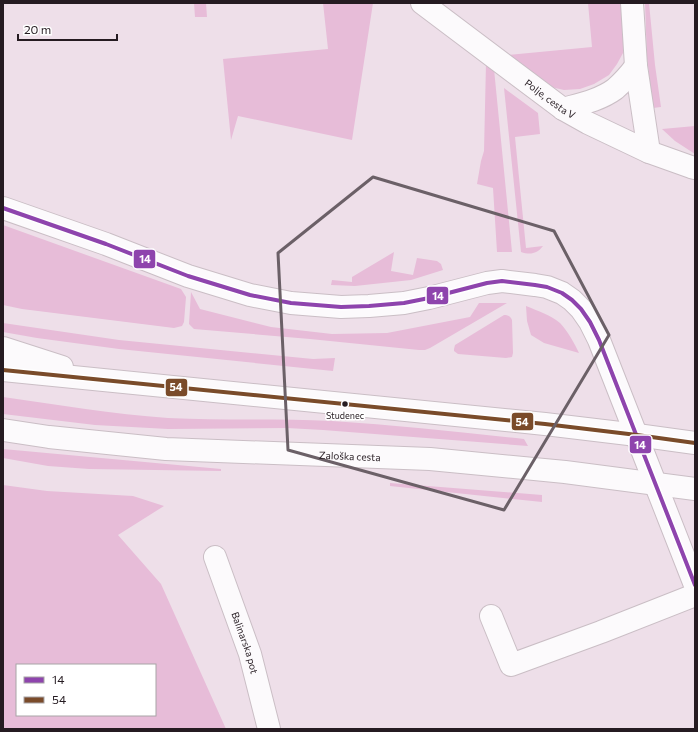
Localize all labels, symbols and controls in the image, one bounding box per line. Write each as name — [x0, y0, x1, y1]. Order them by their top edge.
scale bar — [18, 16, 117, 42]
text: 20 m — [24, 22, 51, 36]
street label: Polje, cesta V — [522, 76, 578, 121]
line badge: 14 — [133, 249, 156, 269]
text: 14 — [139, 252, 151, 265]
line badge: 14 — [426, 286, 449, 305]
text: 14 — [432, 289, 444, 302]
line badge: 54 — [165, 378, 188, 397]
text: 54 — [169, 380, 183, 393]
marker: Studenec — [340, 399, 350, 409]
place label: Studenec — [326, 410, 365, 421]
line badge: 54 — [511, 412, 534, 431]
text: 54 — [515, 415, 529, 428]
line badge: 14 — [629, 435, 652, 454]
text: 14 — [634, 438, 646, 451]
street label: Zaloška cesta — [319, 449, 381, 463]
street label: Balinarska pot — [229, 610, 261, 675]
legend — [16, 664, 156, 716]
text: 14 — [52, 672, 64, 686]
text: 54 — [52, 692, 66, 706]

